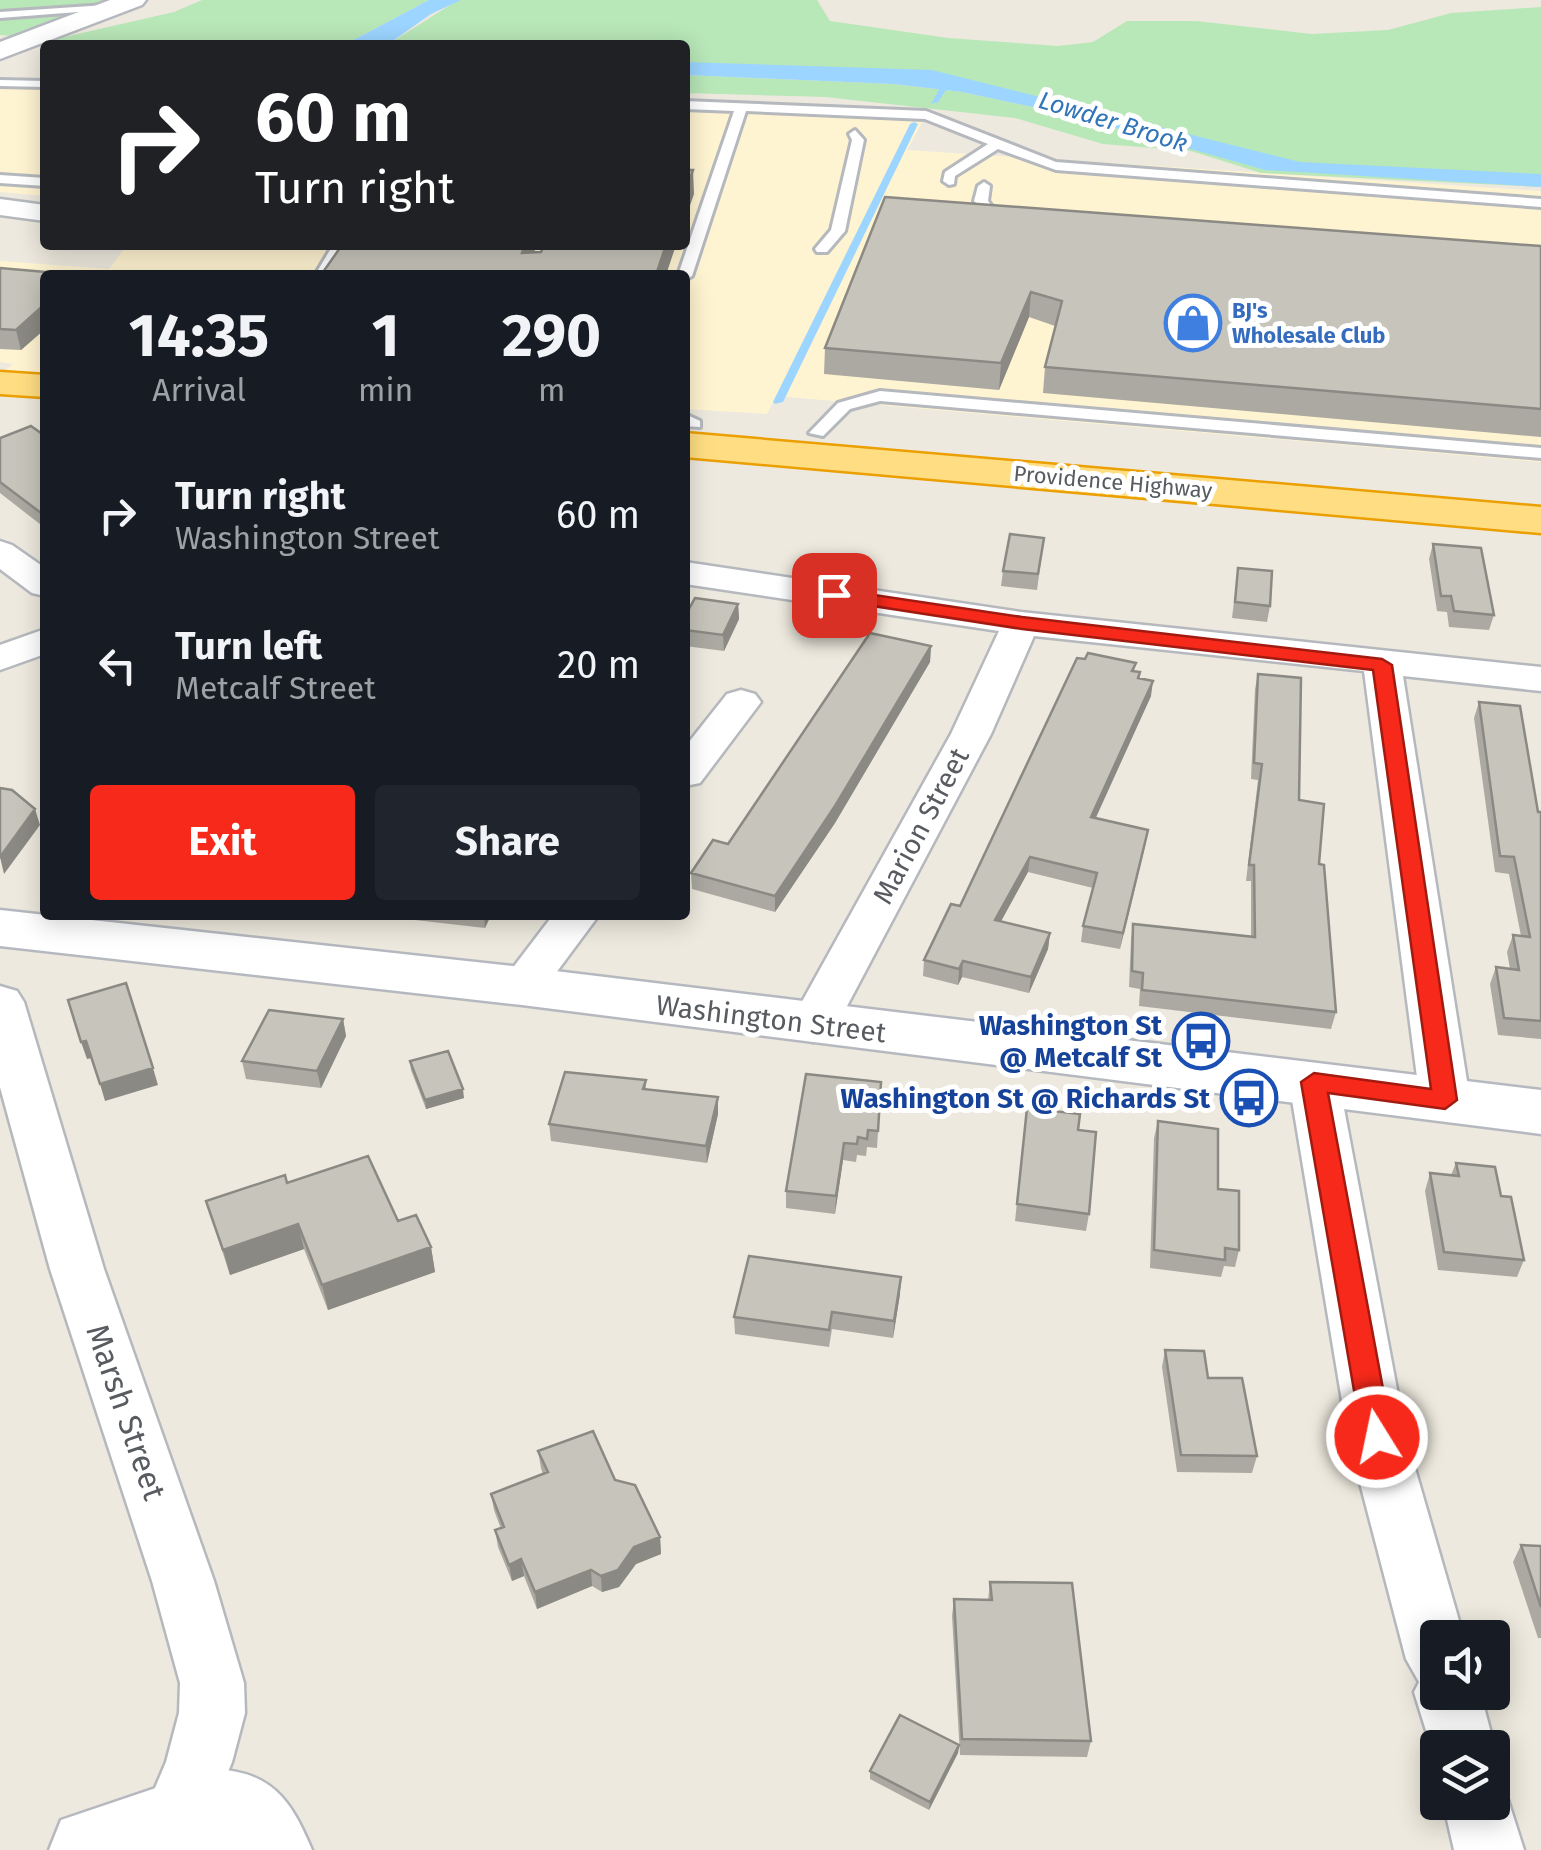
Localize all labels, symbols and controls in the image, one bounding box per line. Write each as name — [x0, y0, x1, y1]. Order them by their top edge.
text: 60 m — [255, 76, 411, 160]
icon: right — [90, 80, 220, 210]
water label: Lowder Brook — [1035, 85, 1191, 159]
text: Turn right — [255, 161, 454, 215]
shop icon: BJ's Wholesale Club — [1163, 293, 1223, 353]
place label: BJ's Wholesale Club — [1232, 297, 1385, 349]
text: 14:35 — [129, 300, 269, 372]
text: 1 — [372, 300, 400, 372]
text: 290 — [502, 300, 601, 372]
text: Arrival — [152, 371, 246, 409]
text: min — [358, 371, 413, 409]
text: m — [538, 371, 565, 409]
street label: Providence Highway — [1013, 460, 1214, 504]
text: Turn right — [175, 473, 345, 519]
icon: right — [90, 488, 145, 543]
text: 60 m — [556, 492, 640, 538]
text: Washington Street — [175, 519, 439, 557]
pin — [792, 553, 877, 638]
icon: arrive — [807, 568, 862, 623]
text: Turn left — [175, 623, 322, 669]
icon: left — [90, 638, 145, 693]
text: 20 m — [557, 642, 640, 688]
text: Metcalf Street — [175, 669, 376, 707]
street label: Marion Street — [866, 742, 976, 910]
button: Exit — [90, 785, 355, 900]
button: Share — [375, 785, 640, 900]
street label: Washington Street — [654, 989, 889, 1050]
place label: Washington St @ Metcalf St — [979, 1009, 1163, 1074]
bus stop icon: Washington St @ Metcalf St — [1171, 1011, 1231, 1071]
bus stop icon: Washington St @ Richards St — [1219, 1068, 1279, 1128]
place label: Washington St @ Richards St — [841, 1082, 1211, 1115]
street label: Marsh Street — [78, 1319, 174, 1505]
position arrow — [1325, 1385, 1429, 1489]
map controls — [1420, 1620, 1510, 1820]
button: sound — [1420, 1620, 1510, 1710]
button: layers — [1420, 1730, 1510, 1820]

